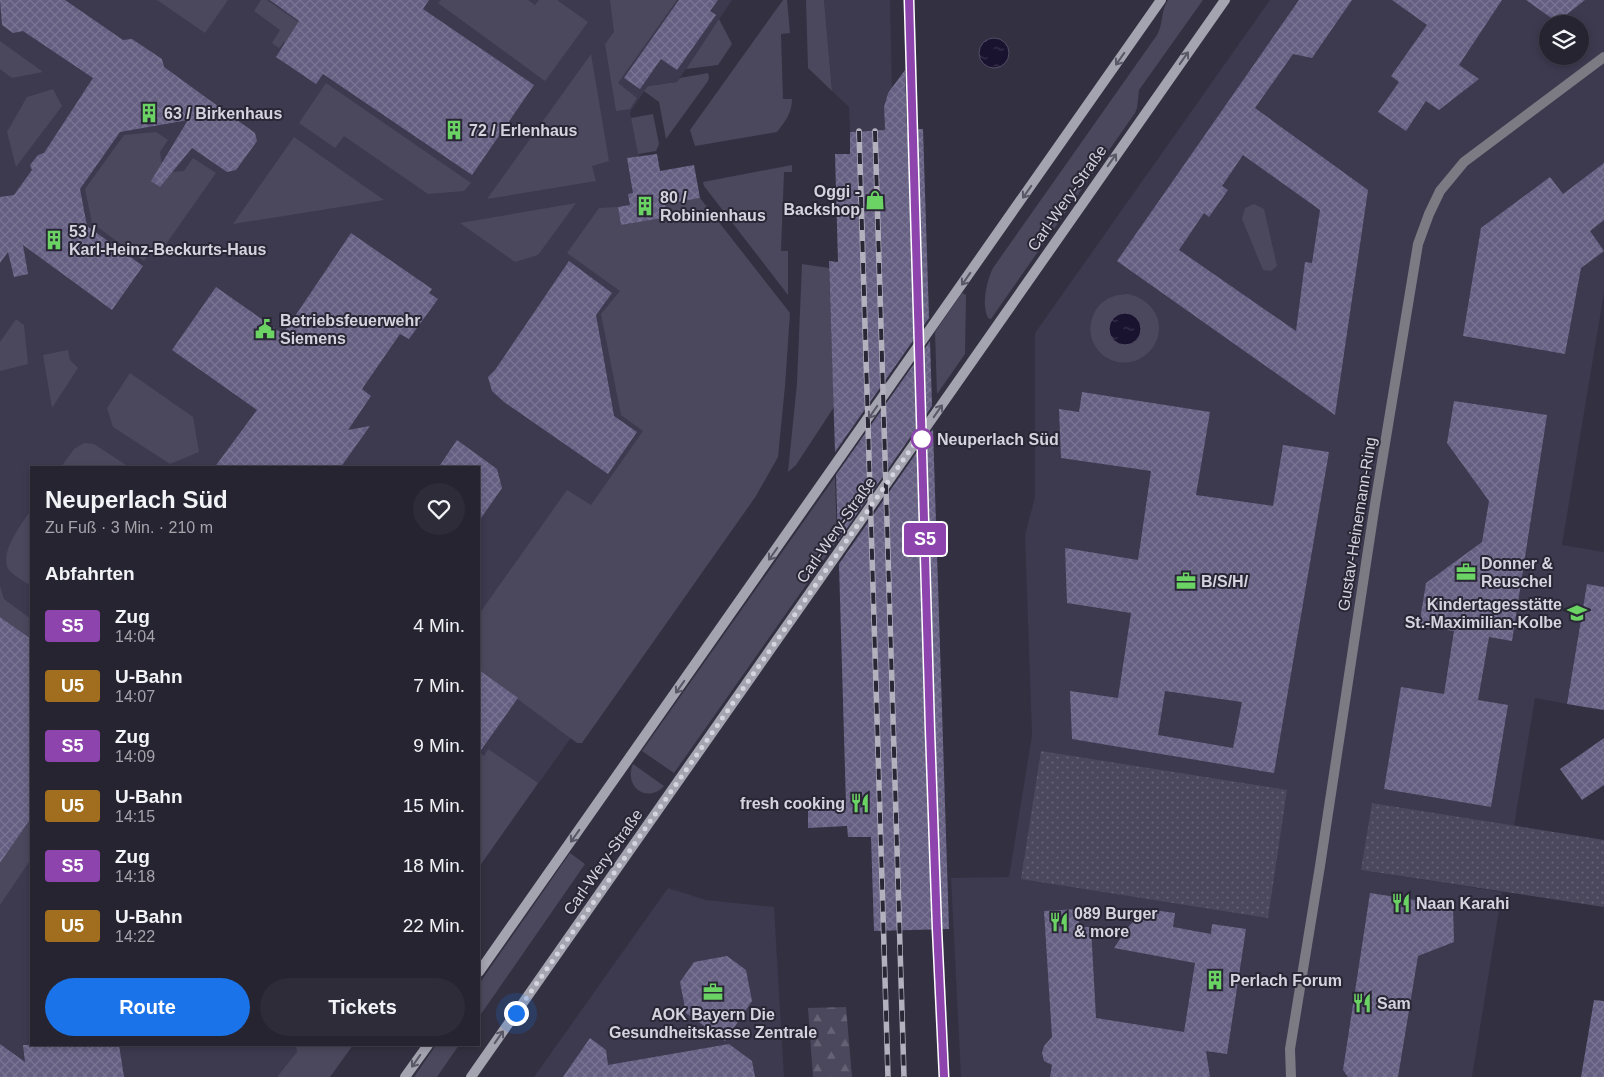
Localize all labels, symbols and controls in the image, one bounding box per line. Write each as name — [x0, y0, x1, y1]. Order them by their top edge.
map controls — [1539, 15, 1589, 65]
button: layers — [1539, 15, 1589, 65]
one-way arrow — [1115, 51, 1125, 65]
one-way arrow — [1178, 52, 1189, 65]
building icon: 63 / Birkenhaus — [138, 102, 160, 124]
place label: 63 / Birkenhaus — [164, 105, 282, 122]
building icon: 72 / Erlenhaus — [443, 119, 465, 141]
place label: 72 / Erlenhaus — [469, 122, 578, 139]
street label: Carl-Wery-Straße — [1024, 142, 1110, 254]
one-way arrow — [1107, 153, 1117, 167]
place label: Oggi - Backshop — [784, 183, 860, 218]
one-way arrow — [1022, 185, 1032, 199]
place label: 80 / Robinienhaus — [660, 189, 766, 224]
shop icon: Oggi - Backshop — [864, 189, 886, 211]
building icon: 80 / Robinienhaus — [634, 195, 656, 217]
place label: 53 / Karl-Heinz-Beckurts-Haus — [69, 223, 266, 258]
building icon: 53 / Karl-Heinz-Beckurts-Haus — [43, 229, 65, 251]
one-way arrow — [961, 271, 971, 285]
place label: Betriebsfeuerwehr Siemens — [280, 312, 421, 347]
public building icon: Betriebsfeuerwehr Siemens — [254, 318, 276, 340]
one-way arrow — [868, 404, 878, 418]
one-way arrow — [933, 405, 943, 419]
marker: Neuperlach Süd — [911, 428, 933, 450]
place label: Neuperlach Süd — [937, 431, 1059, 448]
street label: Gustav-Heinemann-Ring — [1335, 436, 1379, 612]
street label: Carl-Wery-Straße — [793, 474, 879, 586]
button: heart — [413, 483, 465, 535]
text: Neuperlach Süd — [45, 486, 228, 513]
text: Zu Fuß · 3 Min. · 210 m — [45, 519, 213, 536]
line badge: S5 — [902, 523, 948, 555]
text: S5 — [914, 529, 936, 549]
one-way arrow — [768, 547, 778, 561]
place label: Donner & Reuschel — [1481, 555, 1553, 590]
office icon: Donner & Reuschel — [1455, 561, 1477, 583]
text: Abfahrten — [45, 563, 135, 584]
office icon: B/S/H/ — [1175, 570, 1197, 592]
place label: B/S/H/ — [1201, 573, 1249, 590]
place label: Kindertagesstätte St.-Maximilian-Kolbe — [1405, 596, 1562, 631]
school or university icon: Kindertagesstätte St.-Maximilian-Kolbe — [1566, 602, 1588, 624]
text: Zug — [115, 606, 150, 627]
text: 4 Min. — [413, 615, 465, 636]
text: S5 — [61, 616, 84, 636]
text: 14:04 — [115, 628, 155, 645]
text: U-Bahn — [115, 666, 183, 687]
text: 7 Min. — [413, 675, 465, 696]
text: U5 — [61, 676, 84, 696]
one-way arrow — [675, 680, 685, 694]
text: 14:07 — [115, 688, 155, 705]
text: Zug — [115, 726, 150, 747]
text: 9 Min. — [413, 735, 465, 756]
text: S5 — [61, 736, 84, 756]
text: 14:09 — [115, 748, 155, 765]
text: U-Bahn — [115, 786, 183, 807]
restaurant icon: fresh cooking — [849, 792, 871, 814]
text: 15 Min. — [403, 795, 465, 816]
place label: fresh cooking — [740, 795, 845, 812]
text: U5 — [61, 796, 84, 816]
street label: Carl-Wery-Straße — [560, 806, 646, 918]
text: 14:15 — [115, 808, 155, 825]
one-way arrow — [570, 829, 580, 843]
text: Zug — [115, 846, 150, 867]
text: 18 Min. — [403, 855, 465, 876]
text: S5 — [61, 856, 84, 876]
text: 14:18 — [115, 868, 155, 885]
restaurant icon: Naan Karahi — [1390, 892, 1412, 914]
place label: Naan Karahi — [1416, 895, 1509, 912]
place label: 089 Burger & more — [1074, 905, 1158, 940]
text: U-Bahn — [115, 906, 183, 927]
restaurant icon: 089 Burger & more — [1048, 911, 1070, 933]
text: 22 Min. — [403, 915, 465, 936]
text: U5 — [61, 916, 84, 936]
text: 14:22 — [115, 928, 155, 945]
building icon: Perlach Forum — [1204, 969, 1226, 991]
place label: Perlach Forum — [1230, 972, 1342, 989]
button: Route — [45, 978, 250, 1036]
button: Tickets — [260, 978, 465, 1036]
office icon: AOK Bayern Die Gesundheitskasse Zentrale — [702, 981, 724, 1003]
restaurant icon: Sam — [1351, 992, 1373, 1014]
place label: Sam — [1377, 995, 1411, 1012]
your location — [504, 1001, 529, 1026]
place label: AOK Bayern Die Gesundheitskasse Zentrale — [609, 1006, 817, 1041]
one-way arrow — [494, 1030, 504, 1044]
one-way arrow — [411, 1054, 421, 1068]

